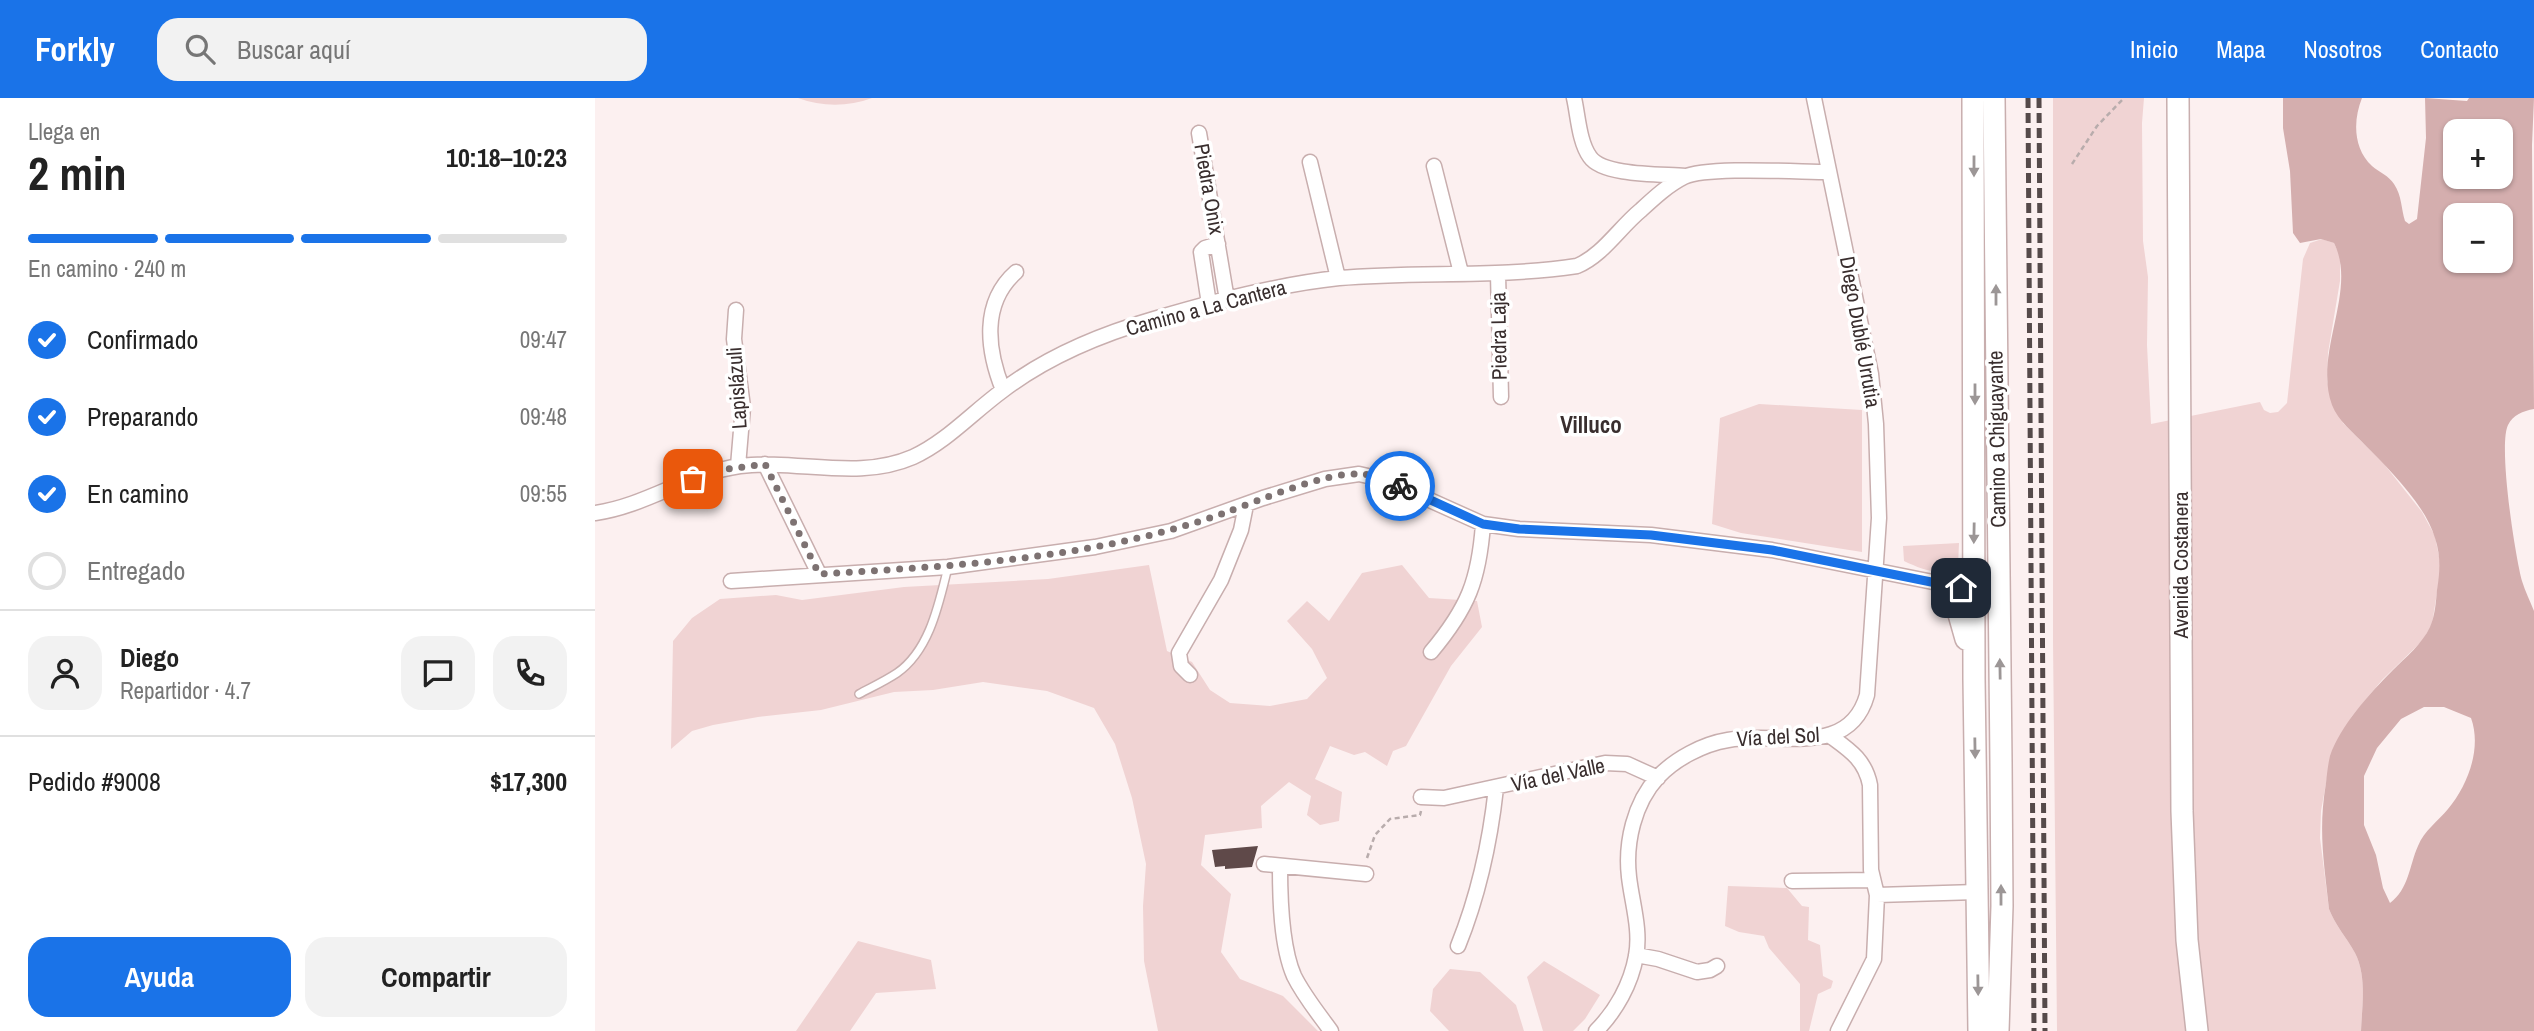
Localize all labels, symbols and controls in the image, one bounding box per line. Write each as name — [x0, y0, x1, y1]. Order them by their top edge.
search box — [157, 18, 647, 81]
text: Forkly — [35, 27, 115, 71]
icon: search — [181, 30, 219, 68]
text: Buscar aquí — [237, 32, 351, 67]
text: Inicio — [2130, 33, 2178, 65]
text: Mapa — [2216, 33, 2265, 65]
text: Nosotros — [2303, 33, 2382, 65]
text: Contacto — [2420, 33, 2499, 65]
text: Llega en — [28, 116, 100, 147]
map controls — [2443, 119, 2513, 273]
button: + — [2443, 119, 2513, 189]
text: 10:18–10:23 — [446, 140, 567, 175]
street label: Piedra Onix — [1187, 141, 1232, 237]
text: 2 min — [28, 142, 127, 204]
one-way arrow — [1968, 155, 1980, 177]
button: − — [2443, 203, 2513, 273]
text: En camino · 240 m — [28, 253, 186, 284]
street label: Diego Dublé Urrutia — [1833, 254, 1888, 410]
street label: Camino a La Cantera — [1123, 272, 1290, 343]
one-way arrow — [1990, 284, 2002, 306]
street label: Piedra Laja — [1483, 291, 1514, 380]
icon: check — [28, 321, 66, 359]
text: Confirmado — [87, 322, 198, 357]
text: 09:47 — [520, 324, 567, 355]
street label: Lapislázuli — [719, 346, 754, 430]
street label: Camino a Chiguayante — [1980, 350, 2013, 528]
one-way arrow — [1969, 383, 1981, 405]
icon: check — [28, 398, 66, 436]
text: Preparando — [87, 399, 198, 434]
text: 09:48 — [520, 401, 567, 432]
district label: Villuco — [1560, 409, 1622, 440]
pin — [663, 449, 723, 509]
courier — [1365, 451, 1435, 521]
icon: bag — [674, 460, 712, 498]
icon: bike — [1381, 467, 1419, 505]
icon: check — [28, 475, 66, 513]
text: En camino — [87, 476, 189, 511]
text: 09:55 — [520, 478, 567, 509]
street label: Avenida Costanera — [2166, 491, 2195, 640]
one-way arrow — [1968, 522, 1980, 544]
text: Entregado — [87, 553, 185, 588]
pin — [1931, 558, 1991, 618]
icon: home — [1942, 569, 1980, 607]
button: person — [28, 636, 102, 710]
button: chat — [401, 636, 475, 710]
button: phone — [493, 636, 567, 710]
text: Diego — [120, 640, 179, 675]
one-way arrow — [1994, 658, 2006, 680]
text: Repartidor · 4.7 — [120, 675, 251, 706]
street label: Vía del Sol — [1736, 720, 1820, 753]
one-way arrow — [1969, 737, 1981, 759]
street label: Vía del Valle — [1508, 750, 1607, 799]
text: Pedido #9008 — [28, 764, 161, 799]
text: $17,300 — [490, 764, 567, 799]
one-way arrow — [1996, 884, 2007, 906]
button: Ayuda — [28, 937, 291, 1017]
button: Compartir — [305, 937, 567, 1017]
one-way arrow — [1972, 974, 1984, 996]

